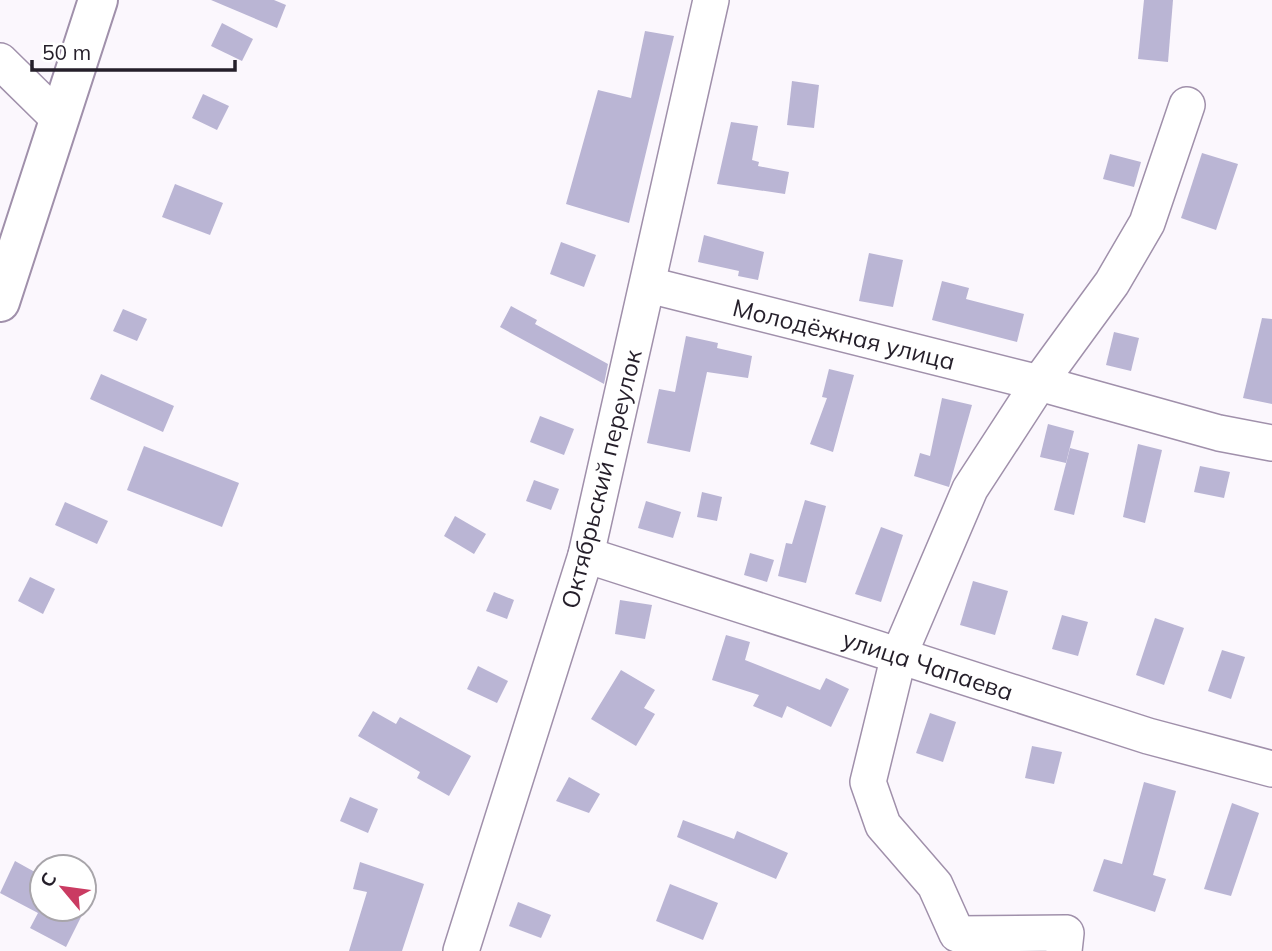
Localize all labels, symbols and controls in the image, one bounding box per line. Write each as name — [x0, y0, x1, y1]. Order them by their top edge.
scale bar — [32, 28, 234, 72]
text: 50 m — [42, 39, 91, 65]
street label: Молодёжная улица — [730, 292, 958, 376]
street label: Октябрьский переулок — [554, 346, 648, 612]
street label: улица Чапаева — [839, 623, 1017, 707]
north arrow — [28, 853, 98, 923]
text: С — [34, 868, 62, 891]

